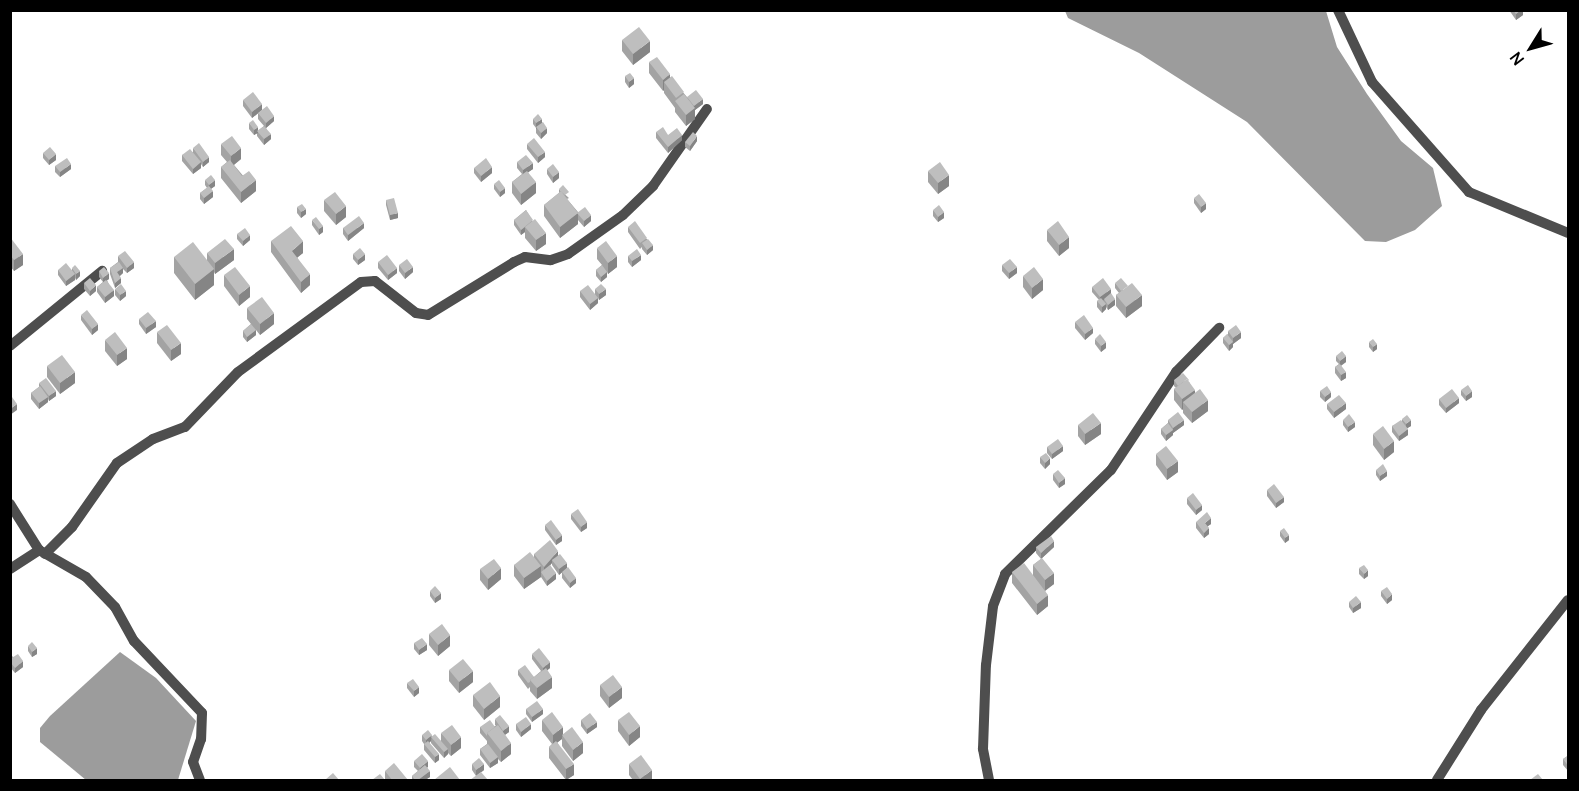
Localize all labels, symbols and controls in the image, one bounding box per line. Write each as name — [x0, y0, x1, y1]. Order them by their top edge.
north arrow — [1501, 18, 1561, 78]
text: N — [1504, 48, 1529, 70]

